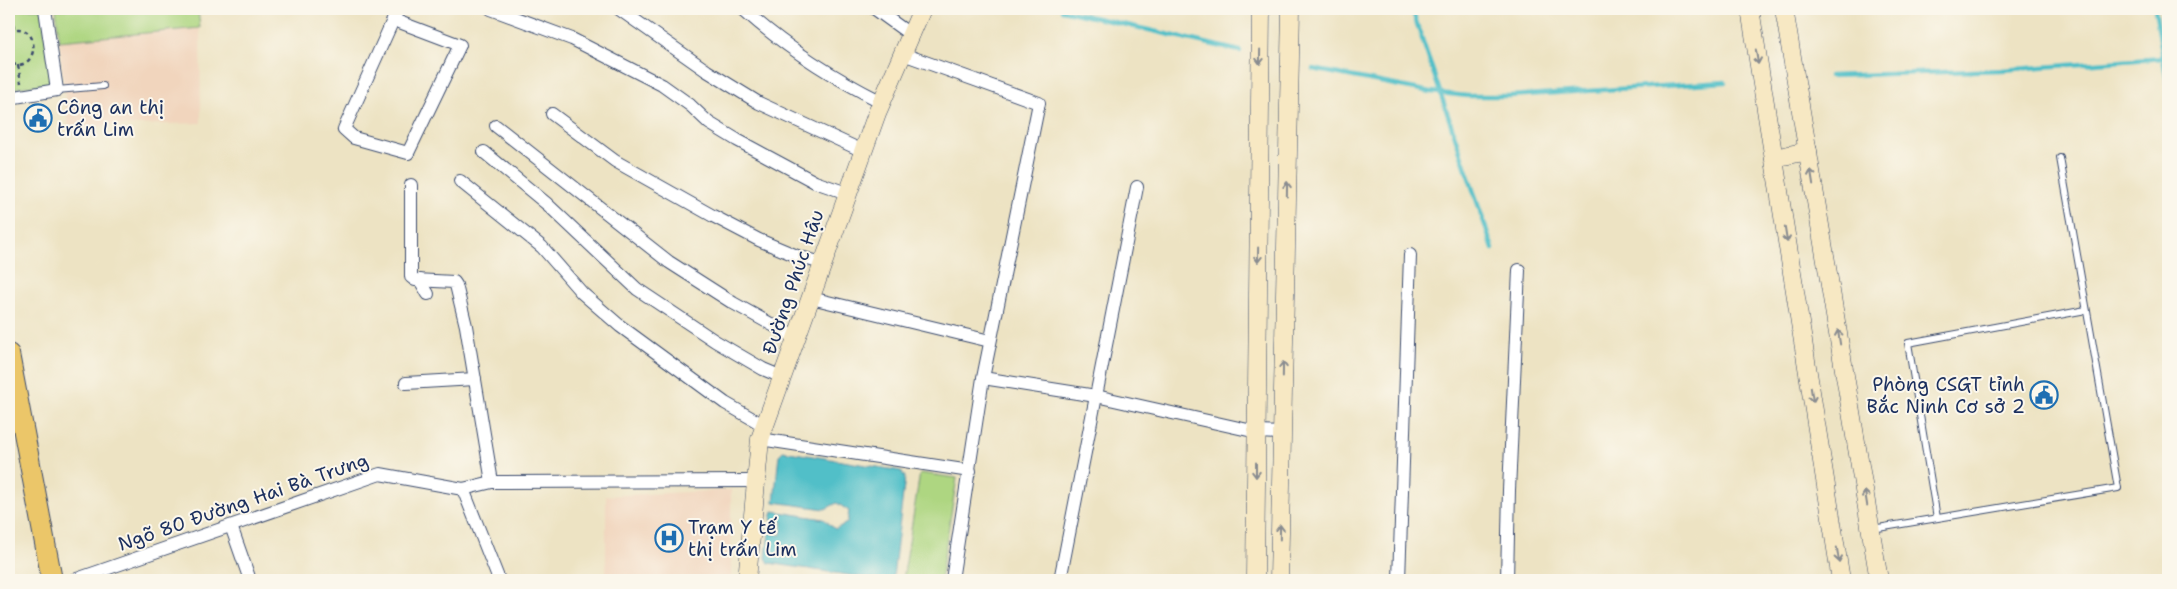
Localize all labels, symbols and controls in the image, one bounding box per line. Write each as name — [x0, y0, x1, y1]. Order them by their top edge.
one-way arrow — [1255, 49, 1265, 65]
one-way arrow — [1753, 49, 1763, 65]
place label: Công an thị trấn Lim — [57, 95, 164, 142]
public building icon: Công an thị trấn Lim — [23, 103, 53, 133]
one-way arrow — [1807, 169, 1817, 185]
one-way arrow — [1282, 181, 1292, 198]
street label: Đường Phúc Hậu — [757, 206, 829, 358]
one-way arrow — [1781, 226, 1791, 242]
one-way arrow — [1253, 246, 1263, 263]
one-way arrow — [1833, 330, 1843, 346]
one-way arrow — [1278, 361, 1287, 377]
place label: Phòng CSGT tỉnh Bắc Ninh Cơ sở 2 — [1867, 372, 2025, 419]
public building icon: Phòng CSGT tỉnh Bắc Ninh Cơ sở 2 — [2029, 380, 2059, 410]
one-way arrow — [1807, 387, 1817, 403]
street label: Ngõ 80 Đường Hai Bà Trưng — [115, 447, 371, 557]
one-way arrow — [1251, 462, 1261, 478]
one-way arrow — [1860, 490, 1870, 506]
place label: Trạm Y tế thị trấn Lim — [688, 515, 797, 562]
hospital icon: Trạm Y tế thị trấn Lim — [654, 523, 684, 553]
one-way arrow — [1275, 524, 1284, 540]
one-way arrow — [1833, 547, 1843, 563]

